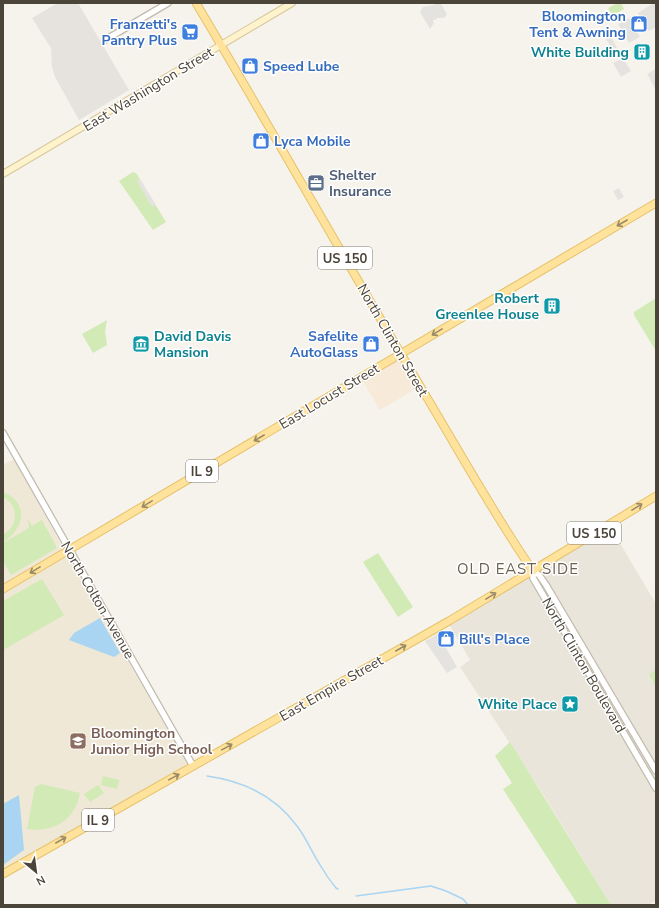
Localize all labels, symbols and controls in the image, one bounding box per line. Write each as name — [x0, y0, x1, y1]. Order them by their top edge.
place label: Bloomington Tent & Awning — [529, 7, 626, 42]
shop icon: Bloomington Tent & Awning — [629, 14, 649, 34]
place label: Franzetti's Pantry Plus — [101, 15, 177, 50]
supermarket icon: Franzetti's Pantry Plus — [180, 22, 200, 42]
building icon: White Building — [632, 42, 652, 62]
street label: East Washington Street — [79, 43, 217, 136]
place label: White Building — [531, 43, 629, 62]
shop icon: Speed Lube — [240, 56, 260, 76]
place label: Speed Lube — [263, 57, 340, 76]
shop icon: Lyca Mobile — [251, 131, 271, 151]
place label: Lyca Mobile — [274, 132, 351, 151]
place label: Shelter Insurance — [329, 166, 392, 201]
office icon: Shelter Insurance — [306, 173, 326, 193]
one-way arrow — [616, 219, 628, 227]
road number: US 150 — [318, 247, 372, 269]
street label: North Clinton Street — [353, 280, 433, 400]
place label: Robert Greenlee House — [435, 289, 540, 324]
building icon: Robert Greenlee House — [542, 296, 562, 316]
place label: David Davis Mansion — [154, 327, 232, 362]
place label: Safelite AutoGlass — [290, 327, 358, 362]
one-way arrow — [431, 329, 443, 337]
museum icon: David Davis Mansion — [131, 334, 151, 354]
shop icon: Safelite AutoGlass — [361, 334, 381, 354]
street label: East Locust Street — [276, 359, 383, 434]
one-way arrow — [253, 434, 265, 442]
road number: IL 9 — [186, 460, 218, 482]
one-way arrow — [141, 501, 153, 509]
one-way arrow — [631, 503, 643, 511]
road number: US 150 — [567, 522, 621, 544]
street label: North Colton Avenue — [56, 538, 139, 662]
district label: OLD EAST SIDE — [457, 559, 579, 579]
one-way arrow — [29, 567, 41, 575]
one-way arrow — [485, 591, 497, 599]
street label: North Clinton Boulevard — [537, 594, 630, 736]
shop icon: Bill's Place — [436, 629, 456, 649]
place label: Bill's Place — [459, 630, 530, 649]
one-way arrow — [395, 644, 407, 652]
street label: East Empire Street — [276, 651, 386, 726]
place icon: White Place — [560, 694, 580, 714]
place label: White Place — [478, 695, 557, 714]
place label: Bloomington Junior High School — [90, 724, 213, 759]
school or university icon: Bloomington Junior High School — [68, 731, 88, 751]
one-way arrow — [221, 742, 233, 750]
one-way arrow — [168, 772, 180, 780]
road number: IL 9 — [82, 809, 114, 831]
one-way arrow — [55, 836, 67, 844]
north arrow — [16, 852, 56, 892]
text: N — [33, 872, 48, 889]

